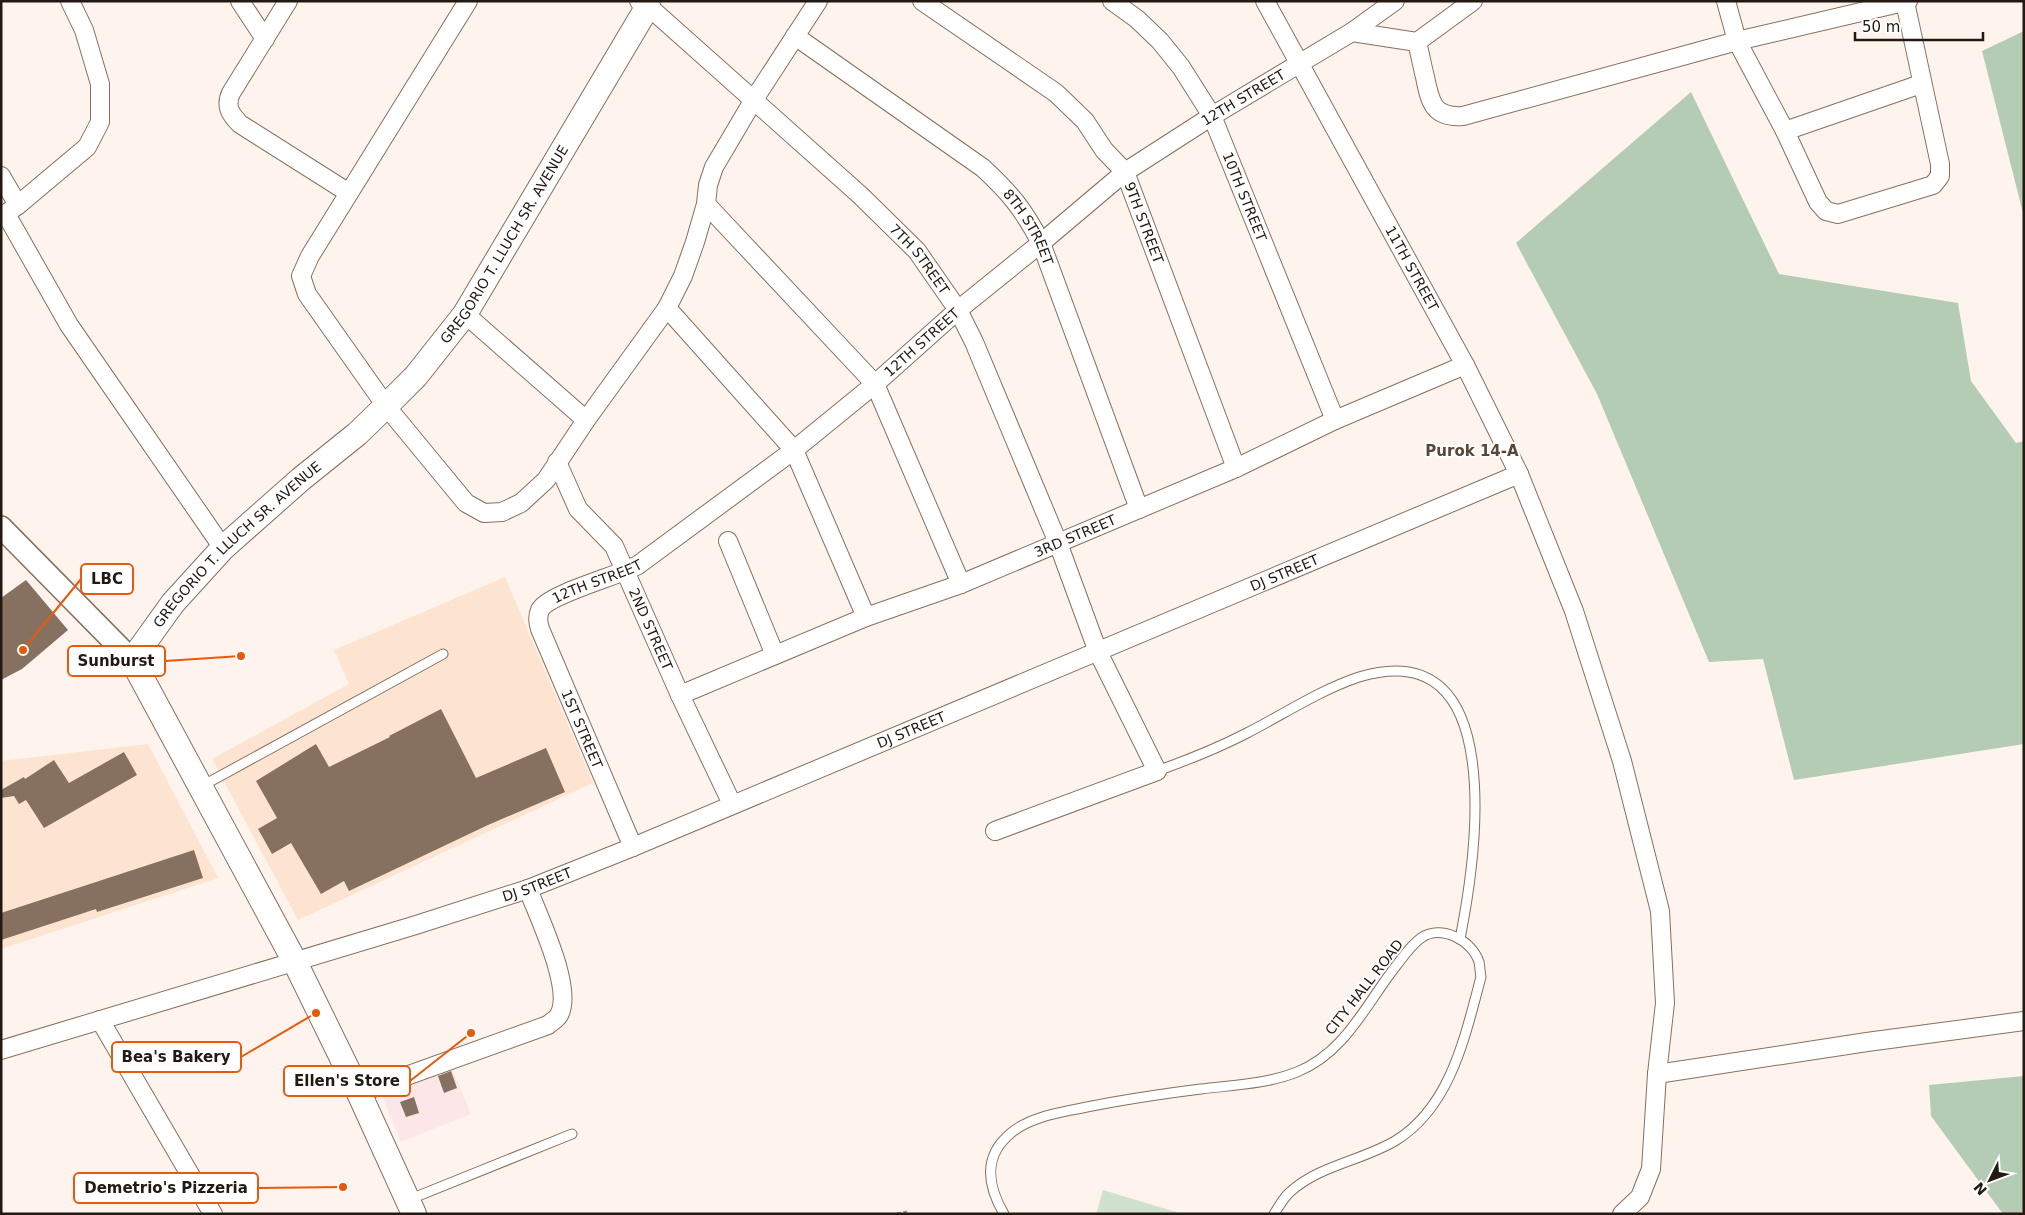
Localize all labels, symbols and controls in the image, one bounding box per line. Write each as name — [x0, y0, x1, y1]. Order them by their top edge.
scale bar — [1855, 10, 1982, 42]
text: 50 m — [1862, 18, 1900, 36]
street label: 12TH STREET — [1198, 66, 1288, 129]
street label: GREGORIO T. LLUCH SR. AVENUE — [437, 142, 571, 347]
street label: 10TH STREET — [1219, 150, 1270, 244]
street label: 9TH STREET — [1121, 180, 1167, 266]
street label: 8TH STREET — [1000, 186, 1057, 268]
street label: 7TH STREET — [886, 221, 953, 298]
street label: 11TH STREET — [1382, 223, 1442, 314]
street label: 12TH STREET — [881, 305, 963, 380]
district label: Purok 14-A — [1425, 442, 1519, 460]
street label: GREGORIO T. LLUCH SR. AVENUE — [150, 458, 324, 631]
street label: 3RD STREET — [1032, 511, 1119, 560]
street label: DJ STREET — [1248, 551, 1322, 594]
street label: 12TH STREET — [549, 556, 645, 606]
callout: LBC — [81, 564, 133, 594]
text: LBC — [91, 570, 123, 588]
street label: 2ND STREET — [626, 586, 676, 673]
callout: Sunburst — [68, 646, 165, 676]
text: Sunburst — [77, 652, 155, 670]
street label: 1ST STREET — [558, 687, 606, 771]
street label: DJ STREET — [875, 708, 948, 751]
street label: DJ STREET — [500, 864, 574, 905]
street label: CITY HALL ROAD — [1322, 936, 1406, 1038]
callout: Bea's Bakery — [112, 1042, 241, 1072]
text: Bea's Bakery — [122, 1048, 231, 1066]
callout: Ellen's Store — [284, 1066, 410, 1096]
text: Ellen's Store — [294, 1072, 400, 1090]
north arrow — [1965, 1155, 2015, 1205]
callout: Demetrio's Pizzeria — [74, 1173, 258, 1203]
text: Demetrio's Pizzeria — [84, 1179, 248, 1197]
text: N — [1970, 1179, 1990, 1198]

